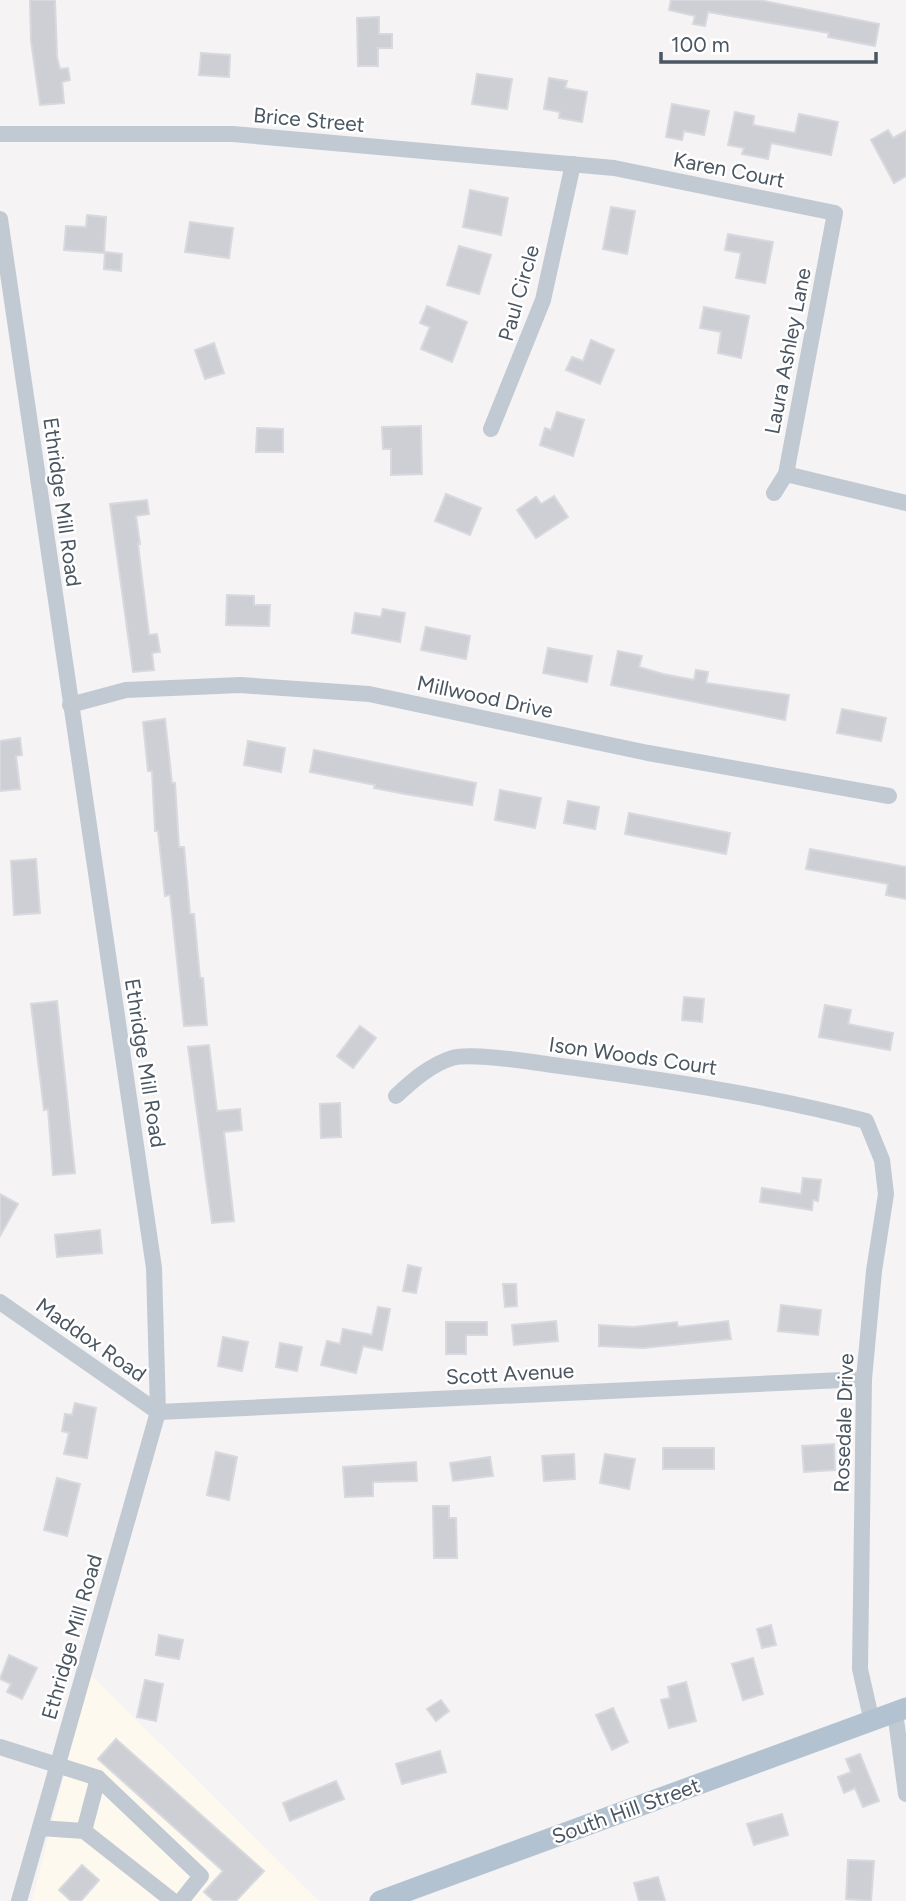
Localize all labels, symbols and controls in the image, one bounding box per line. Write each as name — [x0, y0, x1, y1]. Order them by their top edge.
scale bar — [661, 21, 876, 65]
text: 100 m — [671, 32, 730, 57]
street label: Brice Street — [252, 102, 366, 137]
street label: Karen Court — [671, 146, 787, 193]
street label: Paul Circle — [493, 242, 544, 344]
street label: Laura Ashley Lane — [759, 266, 816, 436]
street label: Ethridge Mill Road — [38, 416, 87, 588]
street label: Millwood Drive — [415, 670, 555, 723]
street label: Ethridge Mill Road — [120, 977, 171, 1149]
street label: Ison Woods Court — [547, 1031, 719, 1080]
street label: Maddox Road — [31, 1292, 151, 1387]
street label: Rosedale Drive — [829, 1353, 858, 1493]
street label: Scott Avenue — [445, 1358, 575, 1389]
street label: Ethridge Mill Road — [36, 1551, 107, 1722]
street label: South Hill Street — [548, 1772, 703, 1849]

